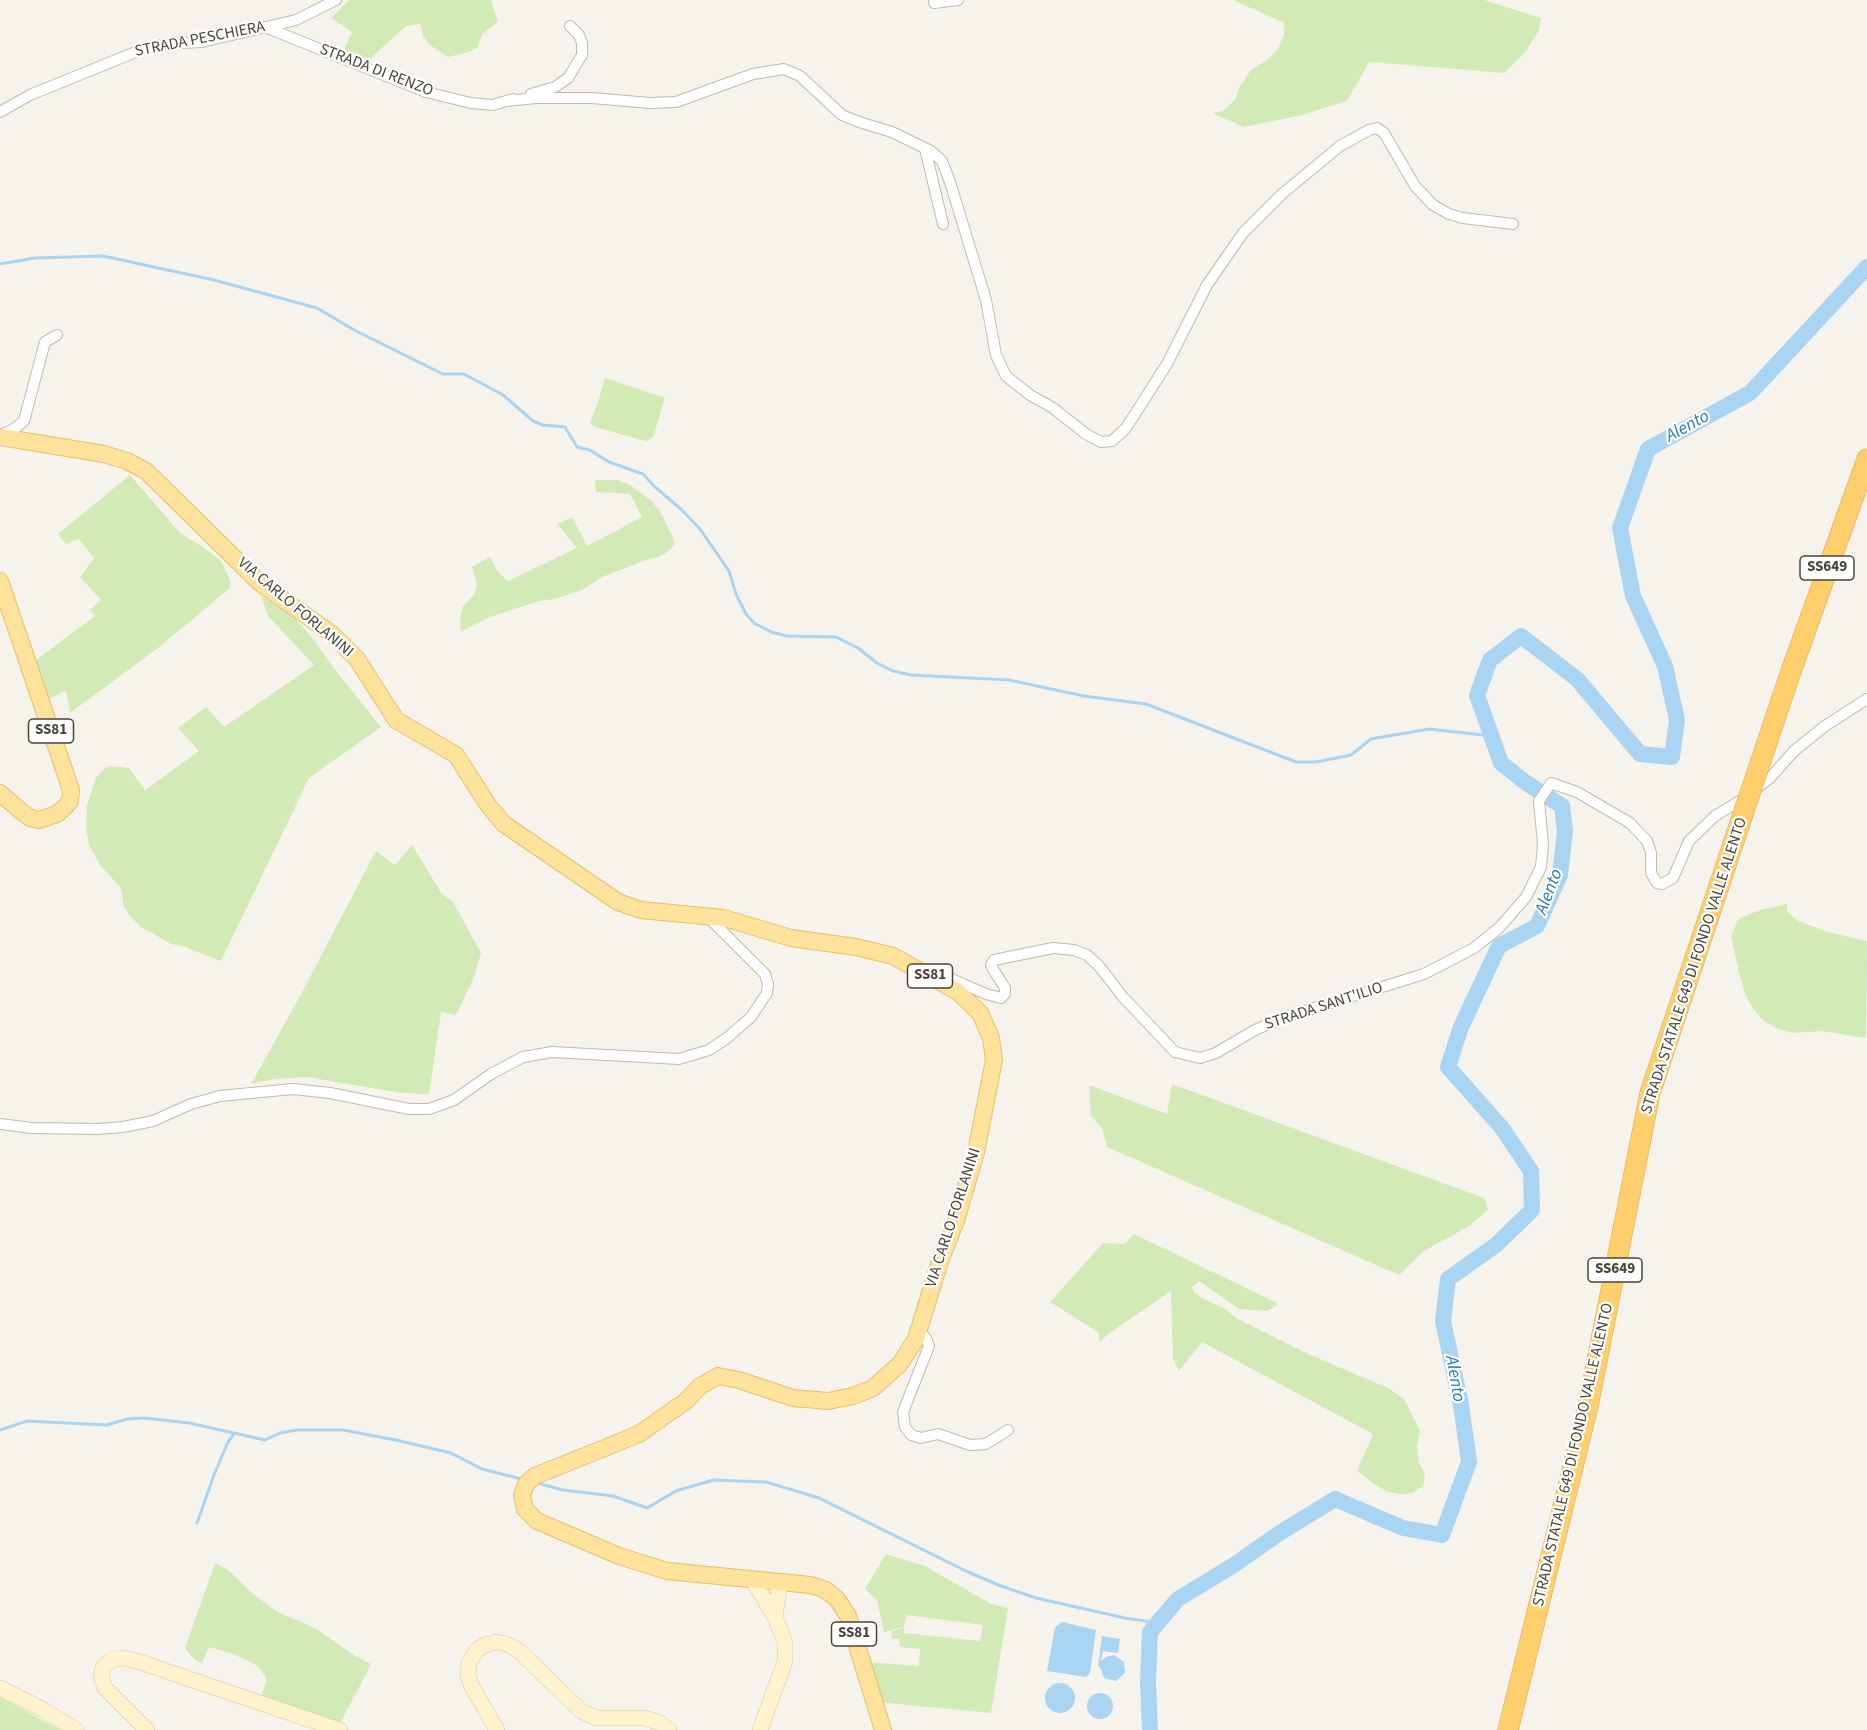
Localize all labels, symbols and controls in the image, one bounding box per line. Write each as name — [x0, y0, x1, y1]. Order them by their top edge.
street label: STRADA PESCHIERA — [133, 18, 267, 62]
street label: STRADA DI RENZO — [316, 41, 436, 101]
water label: Alento — [1662, 406, 1714, 448]
street label: VIA CARLO FORLANINI — [233, 554, 357, 662]
road number: SS649 — [1800, 556, 1854, 580]
road number: SS81 — [28, 719, 74, 743]
street label: STRADA STATALE 649 DI FONDO VALLE ALENTO — [1638, 815, 1752, 1117]
water label: Alento — [1532, 866, 1568, 918]
road number: SS81 — [908, 964, 952, 988]
street label: STRADA SANT'ILIO — [1263, 979, 1385, 1035]
street label: VIA CARLO FORLANINI — [922, 1146, 986, 1290]
road number: SS649 — [1588, 1258, 1642, 1282]
street label: STRADA STATALE 649 DI FONDO VALLE ALENTO — [1530, 1301, 1618, 1609]
water label: Alento — [1439, 1354, 1469, 1404]
road number: SS81 — [832, 1622, 876, 1646]

